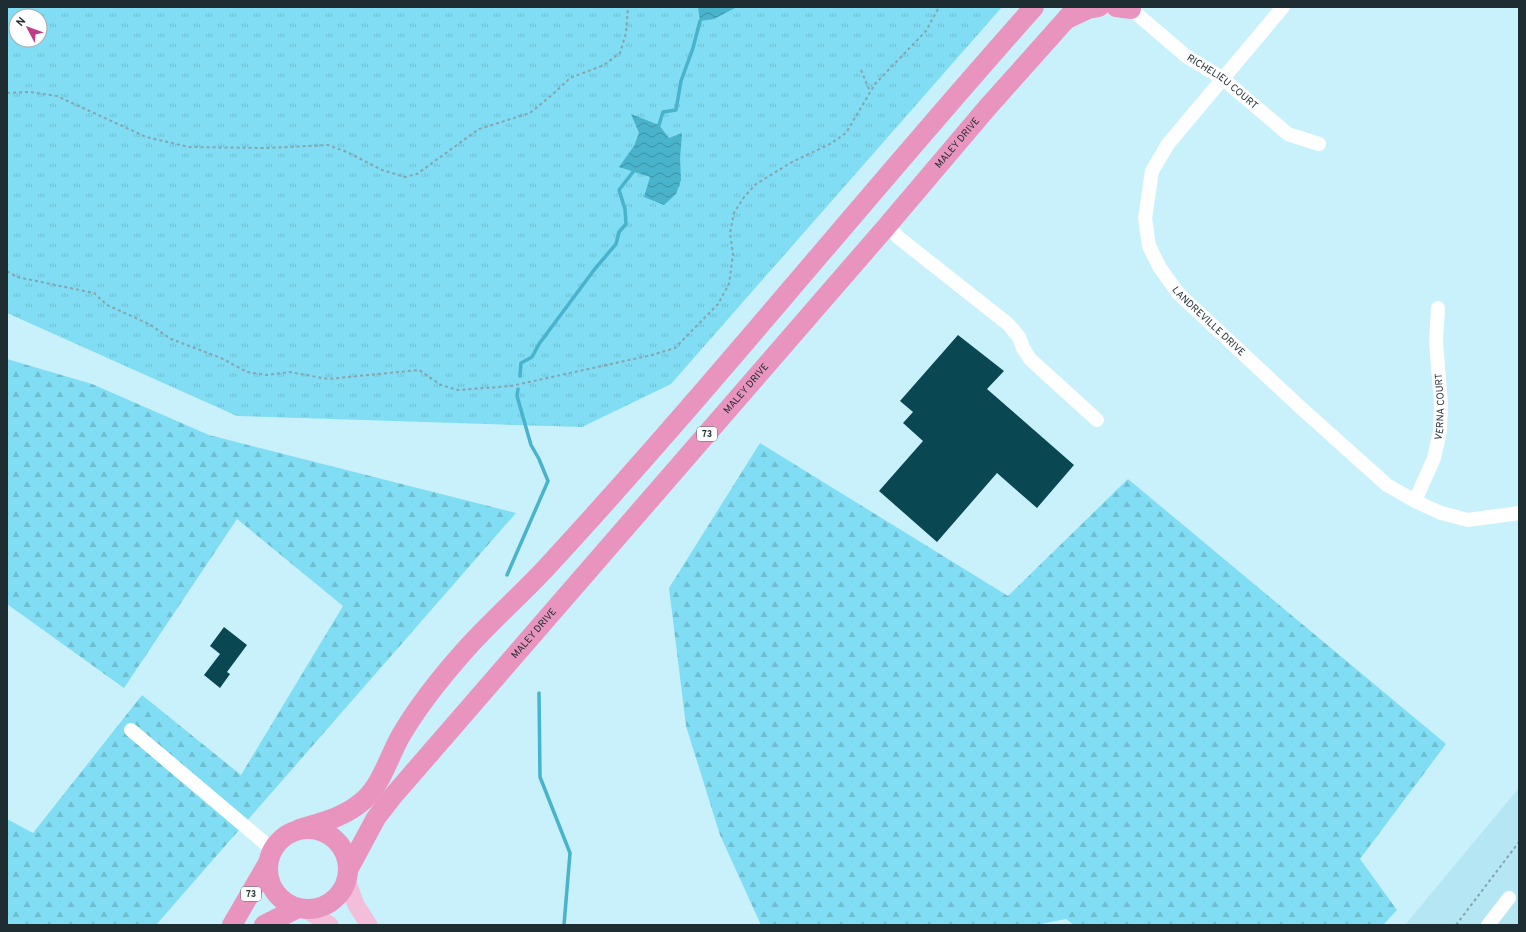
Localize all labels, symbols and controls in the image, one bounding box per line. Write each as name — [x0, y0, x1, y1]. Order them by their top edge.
north arrow — [8, 8, 48, 48]
text: N — [13, 15, 29, 30]
street label: RICHELIEU COURT — [1184, 52, 1261, 112]
street label: MALEY DRIVE — [932, 115, 983, 171]
street label: LANDREVILLE DRIVE — [1169, 284, 1248, 359]
street label: MALEY DRIVE — [721, 361, 772, 417]
street label: VERNA COURT — [1432, 372, 1448, 442]
road number: 73 — [697, 427, 717, 441]
street label: MALEY DRIVE — [508, 605, 559, 661]
road number: 73 — [241, 887, 261, 901]

